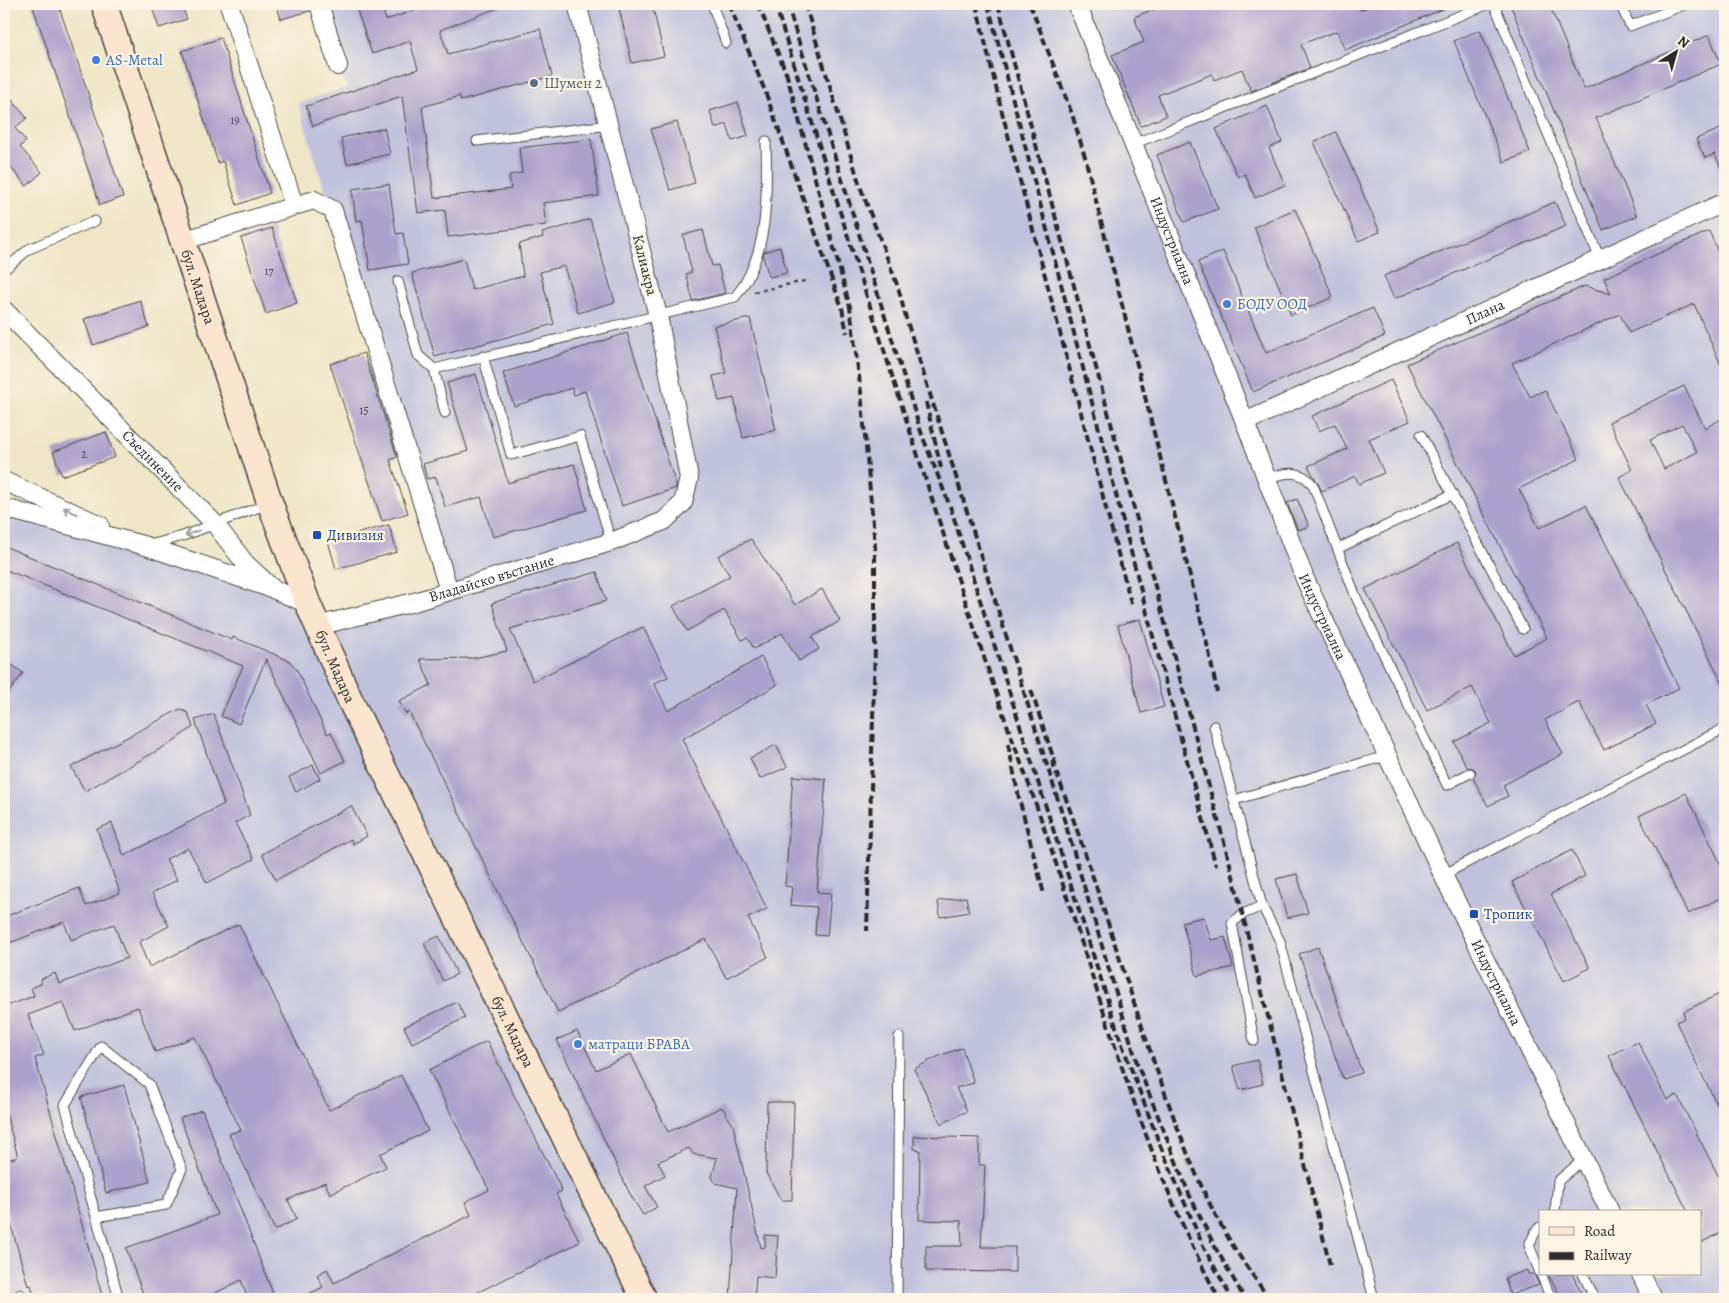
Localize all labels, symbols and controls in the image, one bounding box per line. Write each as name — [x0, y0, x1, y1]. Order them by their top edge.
north arrow — [1652, 28, 1702, 78]
text: N — [1674, 31, 1693, 53]
place label: AS-Metal — [105, 50, 163, 70]
marker: AS-Metal — [90, 54, 102, 66]
place label: Шумен 2 — [544, 73, 602, 93]
marker: Шумен 2 — [528, 77, 540, 89]
house number: 19 — [230, 112, 240, 128]
street label: Индустриална — [1145, 193, 1199, 288]
street label: Калиакра — [628, 232, 662, 298]
street label: бул. Мадара — [176, 247, 220, 327]
house number: 17 — [264, 263, 275, 279]
place label: БОДУ ООД — [1237, 294, 1307, 314]
street label: Плана — [1462, 294, 1508, 330]
marker: БОДУ ООД — [1221, 298, 1233, 310]
house number: 15 — [359, 402, 369, 418]
street label: Съединение — [118, 426, 188, 496]
house number: 2 — [81, 446, 87, 462]
one-way arrow — [62, 506, 77, 516]
place label: Дивизия — [327, 525, 384, 545]
one-way arrow — [184, 529, 199, 538]
marker: Дивизия — [311, 529, 323, 541]
street label: Владайско въстание — [426, 550, 557, 607]
street label: Индустриална — [1294, 570, 1351, 663]
street label: бул. Мадара — [311, 627, 360, 706]
place label: Тропик — [1484, 904, 1533, 924]
marker: Тропик — [1468, 908, 1480, 920]
street label: Индустриална — [1466, 936, 1526, 1029]
street label: бул. Мадара — [487, 992, 539, 1071]
place label: матраци БРАВА — [588, 1034, 690, 1054]
marker: матраци БРАВА — [572, 1038, 584, 1050]
legend — [1539, 1210, 1702, 1276]
text: Road — [1584, 1221, 1616, 1241]
text: Railway — [1584, 1245, 1632, 1265]

